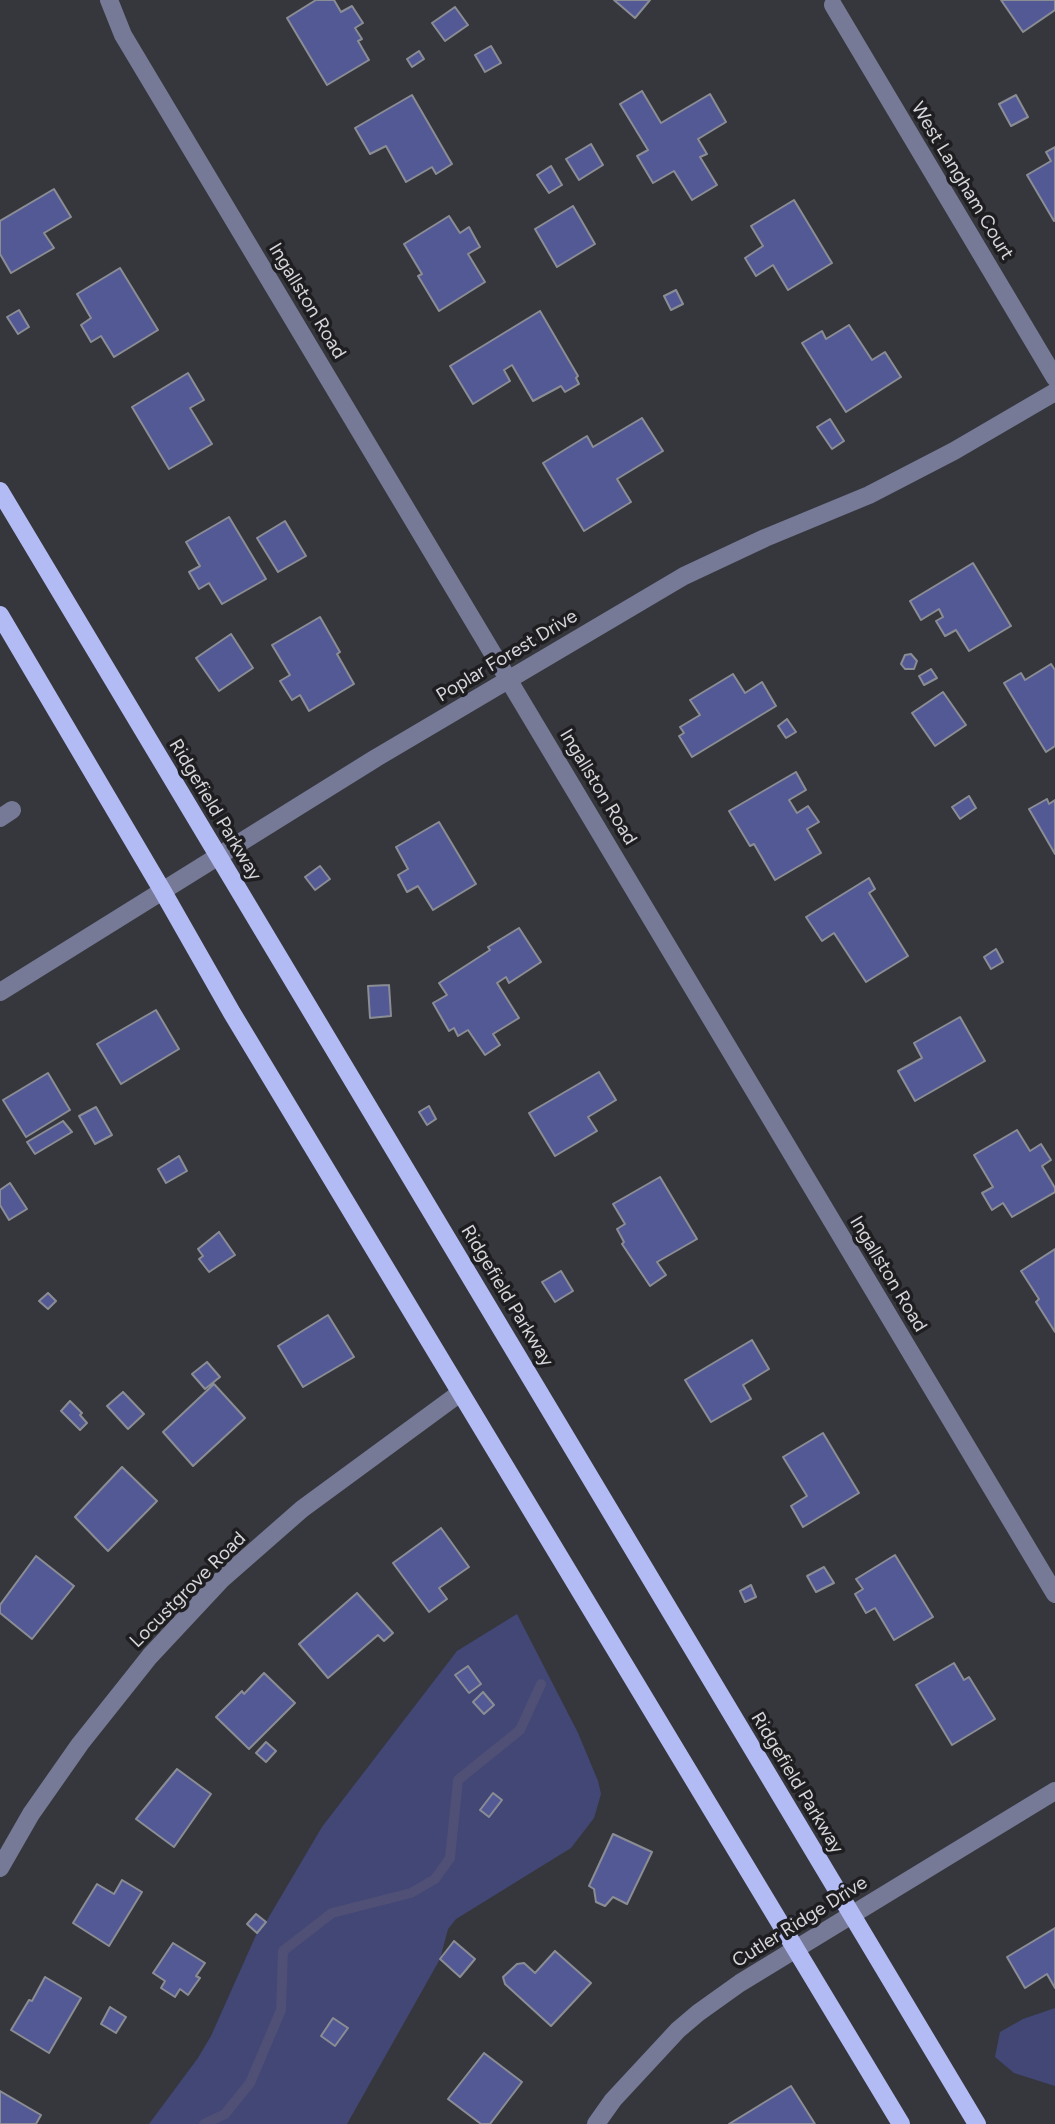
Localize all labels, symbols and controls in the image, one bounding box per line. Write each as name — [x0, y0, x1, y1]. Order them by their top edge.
street label: West Langham Court — [906, 98, 1018, 264]
street label: Ingallston Road — [263, 239, 351, 363]
street label: Poplar Forest Drive — [432, 605, 582, 707]
street label: Ingallston Road — [554, 725, 642, 849]
street label: Ridgefield Parkway — [164, 735, 266, 885]
street label: Ingallston Road — [844, 1212, 932, 1336]
street label: Ridgefield Parkway — [456, 1221, 558, 1371]
street label: Locustgrove Road — [125, 1527, 251, 1653]
street label: Ridgefield Parkway — [746, 1708, 848, 1858]
street label: Cutler Ridge Drive — [728, 1871, 872, 1973]

